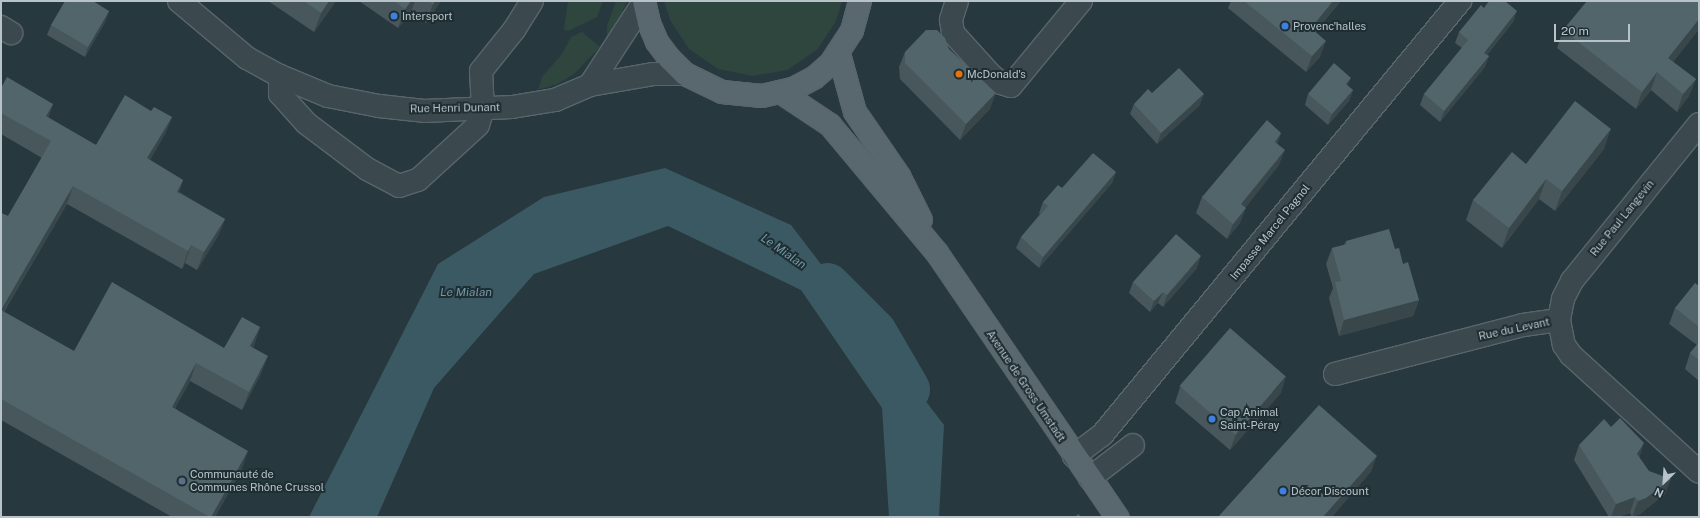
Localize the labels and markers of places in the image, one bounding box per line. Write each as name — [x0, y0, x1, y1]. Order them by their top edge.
place label: Intersport — [402, 9, 453, 23]
marker: Intersport — [389, 11, 399, 21]
place label: Provenc'halles — [1293, 19, 1366, 33]
marker: Provenc'halles — [1280, 21, 1290, 31]
place label: McDonald's — [967, 67, 1026, 81]
marker: McDonald's — [954, 69, 964, 79]
place label: Cap Animal Saint-Péray — [1220, 406, 1280, 432]
marker: Cap Animal Saint-Péray — [1207, 414, 1217, 424]
place label: Communauté de Communes Rhône Crussol — [190, 468, 324, 494]
marker: Communauté de Communes Rhône Crussol — [177, 476, 187, 486]
place label: Décor Discount — [1291, 484, 1369, 498]
marker: Décor Discount — [1278, 486, 1288, 496]

